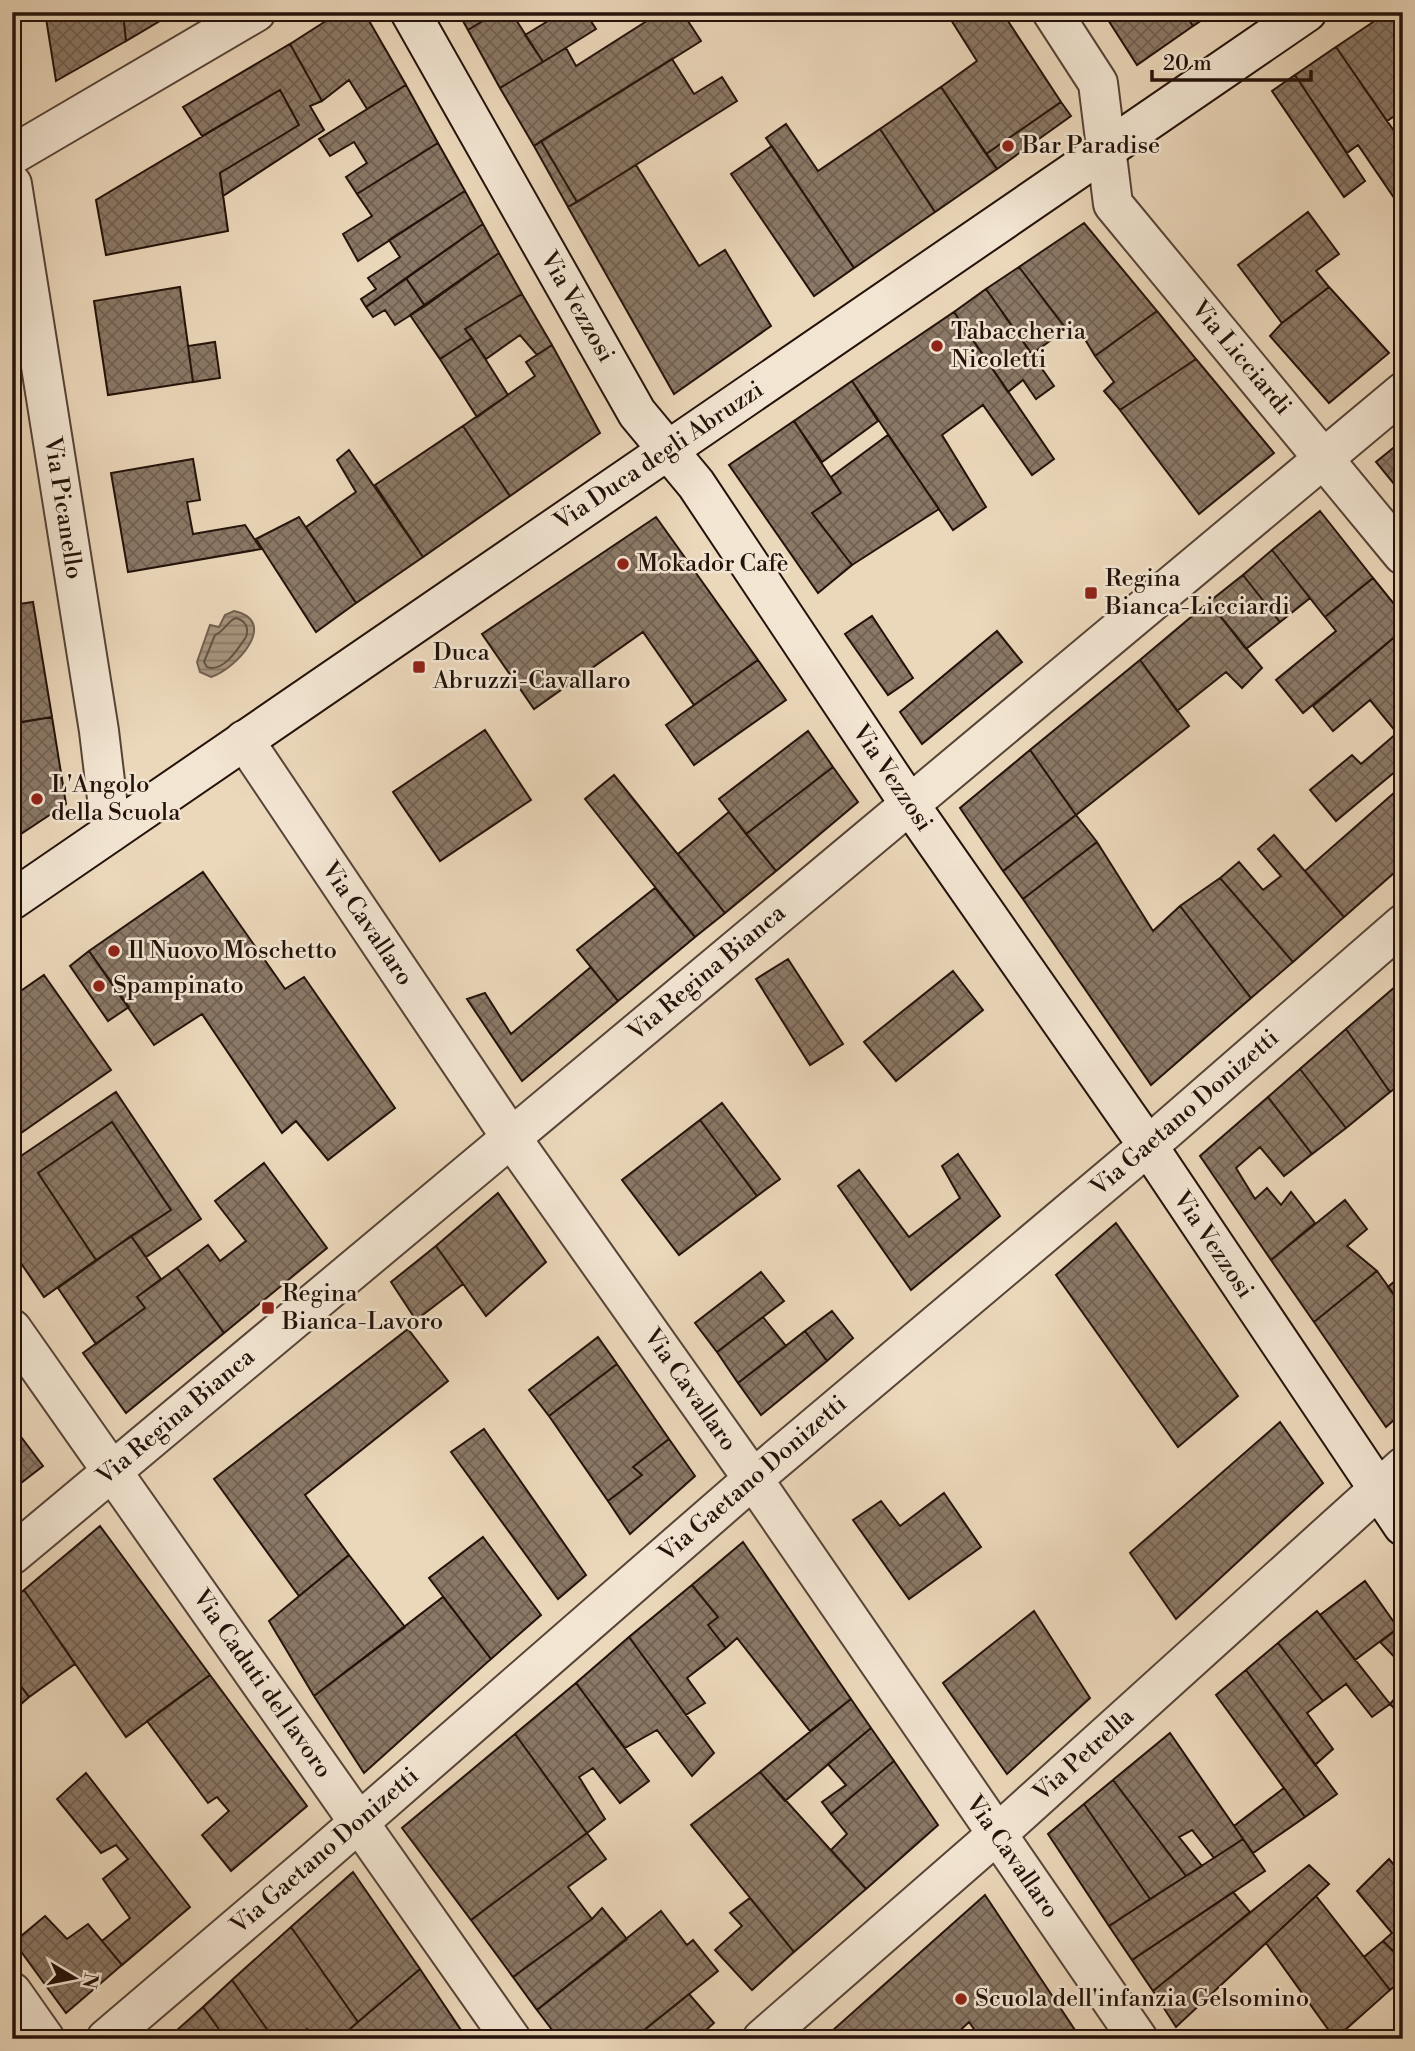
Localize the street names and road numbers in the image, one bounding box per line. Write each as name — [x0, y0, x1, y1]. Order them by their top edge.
street label: Via Vezzosi — [533, 245, 621, 368]
street label: Via Licciardi — [1184, 294, 1298, 422]
street label: Via Duca degli Abruzzi — [548, 375, 769, 538]
street label: Via Picanello — [37, 434, 89, 581]
street label: Via Vezzosi — [845, 718, 939, 837]
street label: Via Cavallaro — [314, 855, 419, 992]
street label: Via Regina Bianca — [621, 898, 793, 1048]
street label: Via Gaetano Donizetti — [1084, 1023, 1285, 1204]
street label: Via Vezzosi — [1166, 1185, 1260, 1304]
street label: Via Cavallaro — [636, 1322, 743, 1457]
street label: Via Regina Bianca — [90, 1342, 262, 1492]
street label: Via Gaetano Donizetti — [652, 1389, 853, 1570]
street label: Via Caduti del lavoro — [185, 1583, 338, 1784]
street label: Via Petrella — [1027, 1701, 1141, 1809]
street label: Via Gaetano Donizetti — [224, 1761, 425, 1942]
street label: Via Cavallaro — [958, 1789, 1065, 1924]

